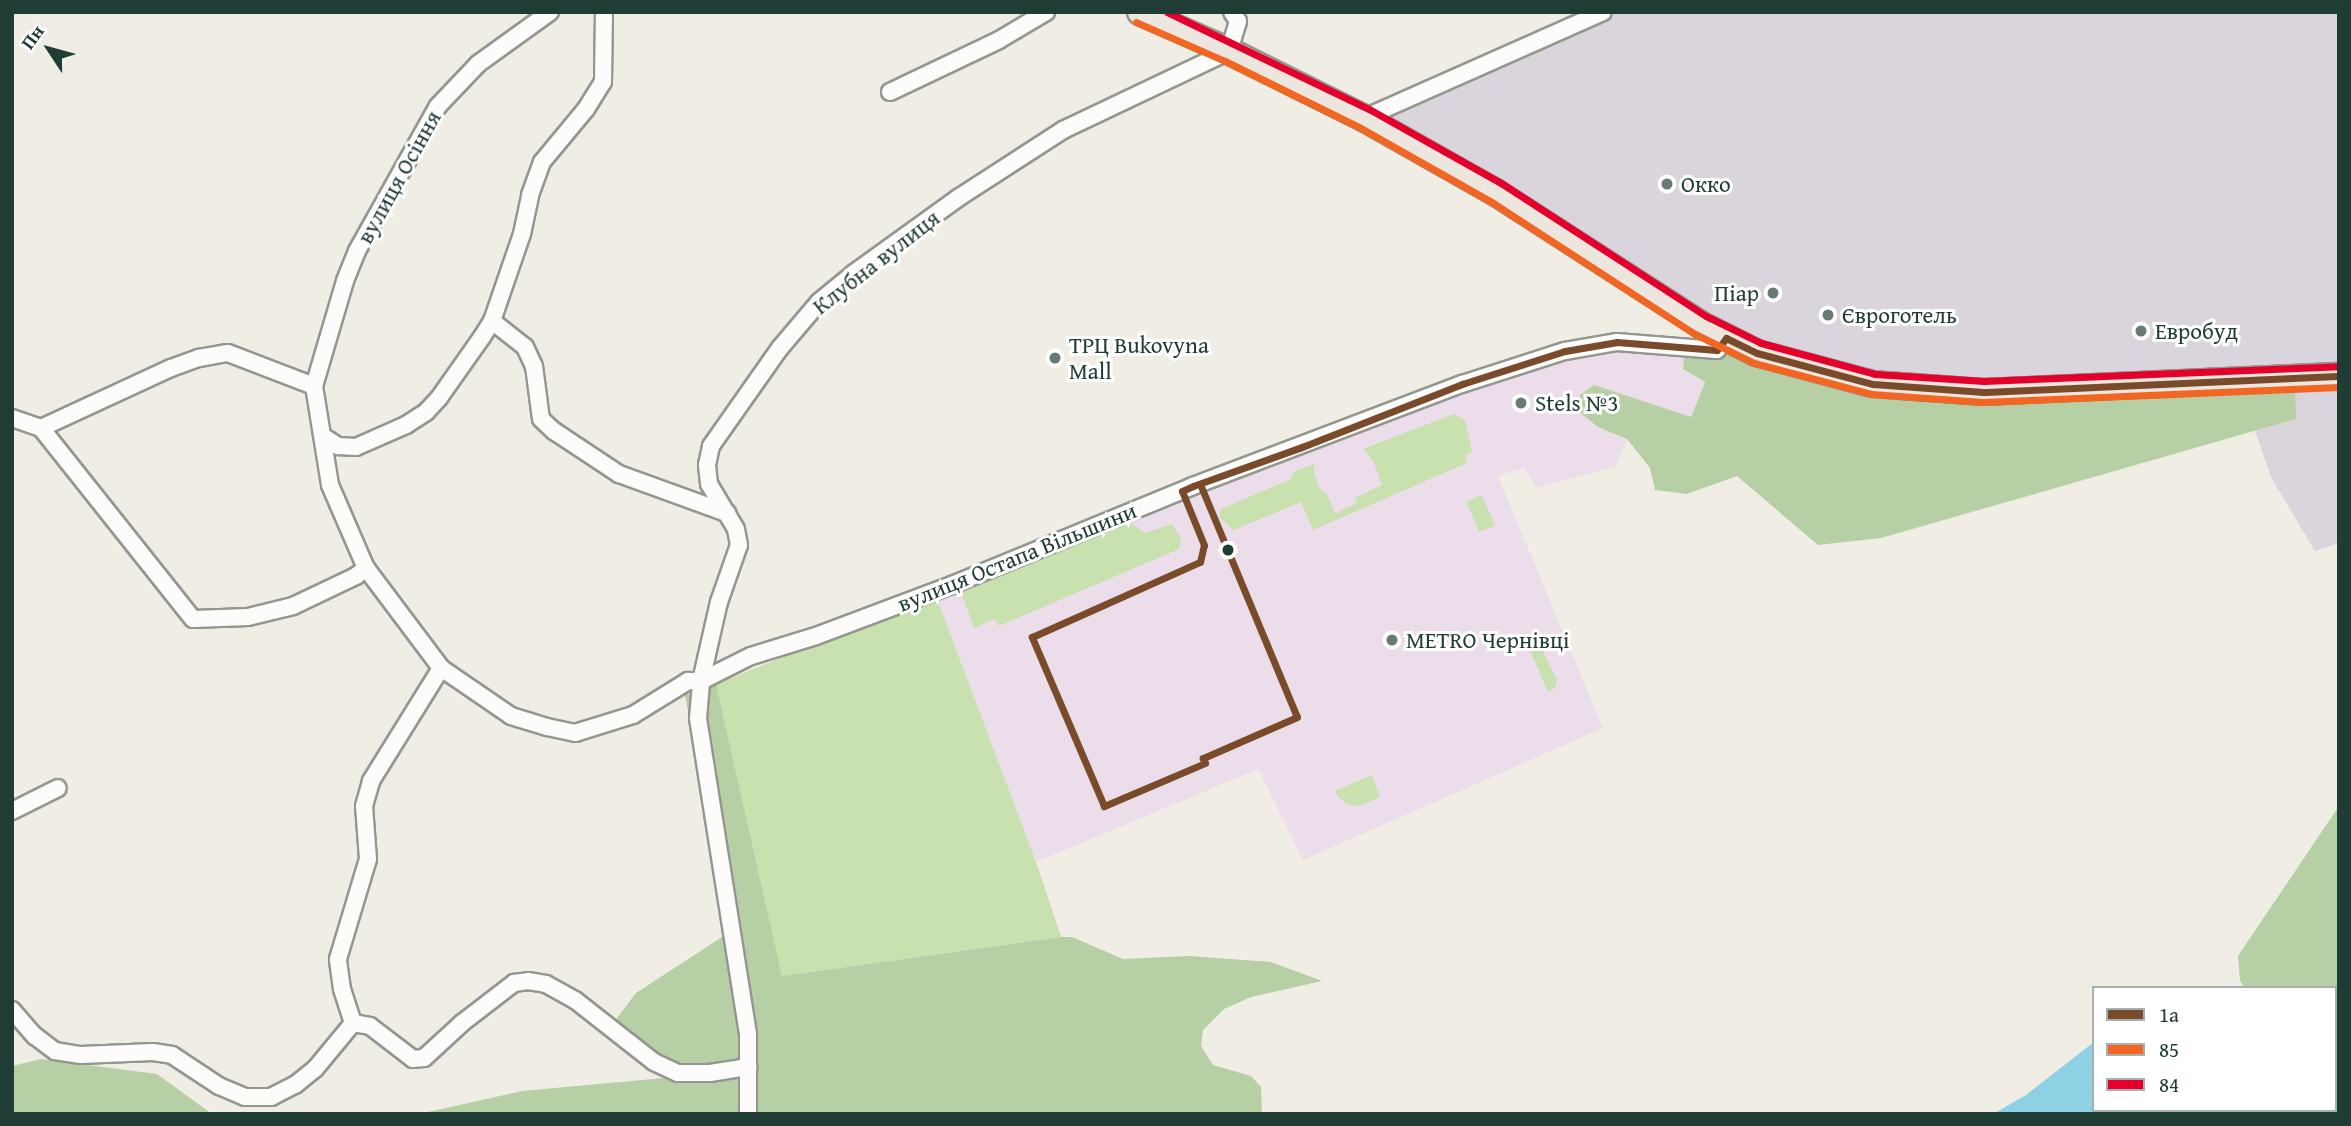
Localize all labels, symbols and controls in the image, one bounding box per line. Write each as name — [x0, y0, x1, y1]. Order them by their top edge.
north arrow — [14, 14, 84, 84]
text: Пн — [14, 19, 51, 55]
street label: вулиця Осіння — [351, 106, 447, 248]
place label: Окко — [1681, 170, 1731, 198]
marker: Окко — [1659, 176, 1675, 192]
street label: Клубна вулиця — [807, 204, 945, 320]
place label: Піар — [1714, 279, 1759, 307]
marker: Піар — [1765, 285, 1781, 301]
place label: Євроготель — [1842, 301, 1957, 329]
marker: Євроготель — [1820, 307, 1836, 323]
place label: Евробуд — [2155, 317, 2238, 345]
marker: Евробуд — [2133, 323, 2149, 339]
place label: ТРЦ Bukovyna Mall — [1069, 331, 1209, 385]
marker: ТРЦ Bukovyna Mall — [1047, 350, 1063, 366]
place label: Stels №3 — [1535, 389, 1619, 417]
marker: Stels №3 — [1513, 395, 1529, 411]
street label: вулиця Остапа Вільшини — [893, 496, 1141, 618]
unlabelled marker — [1221, 543, 1235, 557]
place label: METRO Чернівці — [1406, 626, 1569, 654]
marker: METRO Чернівці — [1384, 632, 1400, 648]
legend — [2092, 986, 2337, 1112]
text: 1а — [2159, 999, 2179, 1030]
text: 85 — [2159, 1034, 2179, 1065]
text: 84 — [2159, 1069, 2179, 1100]

